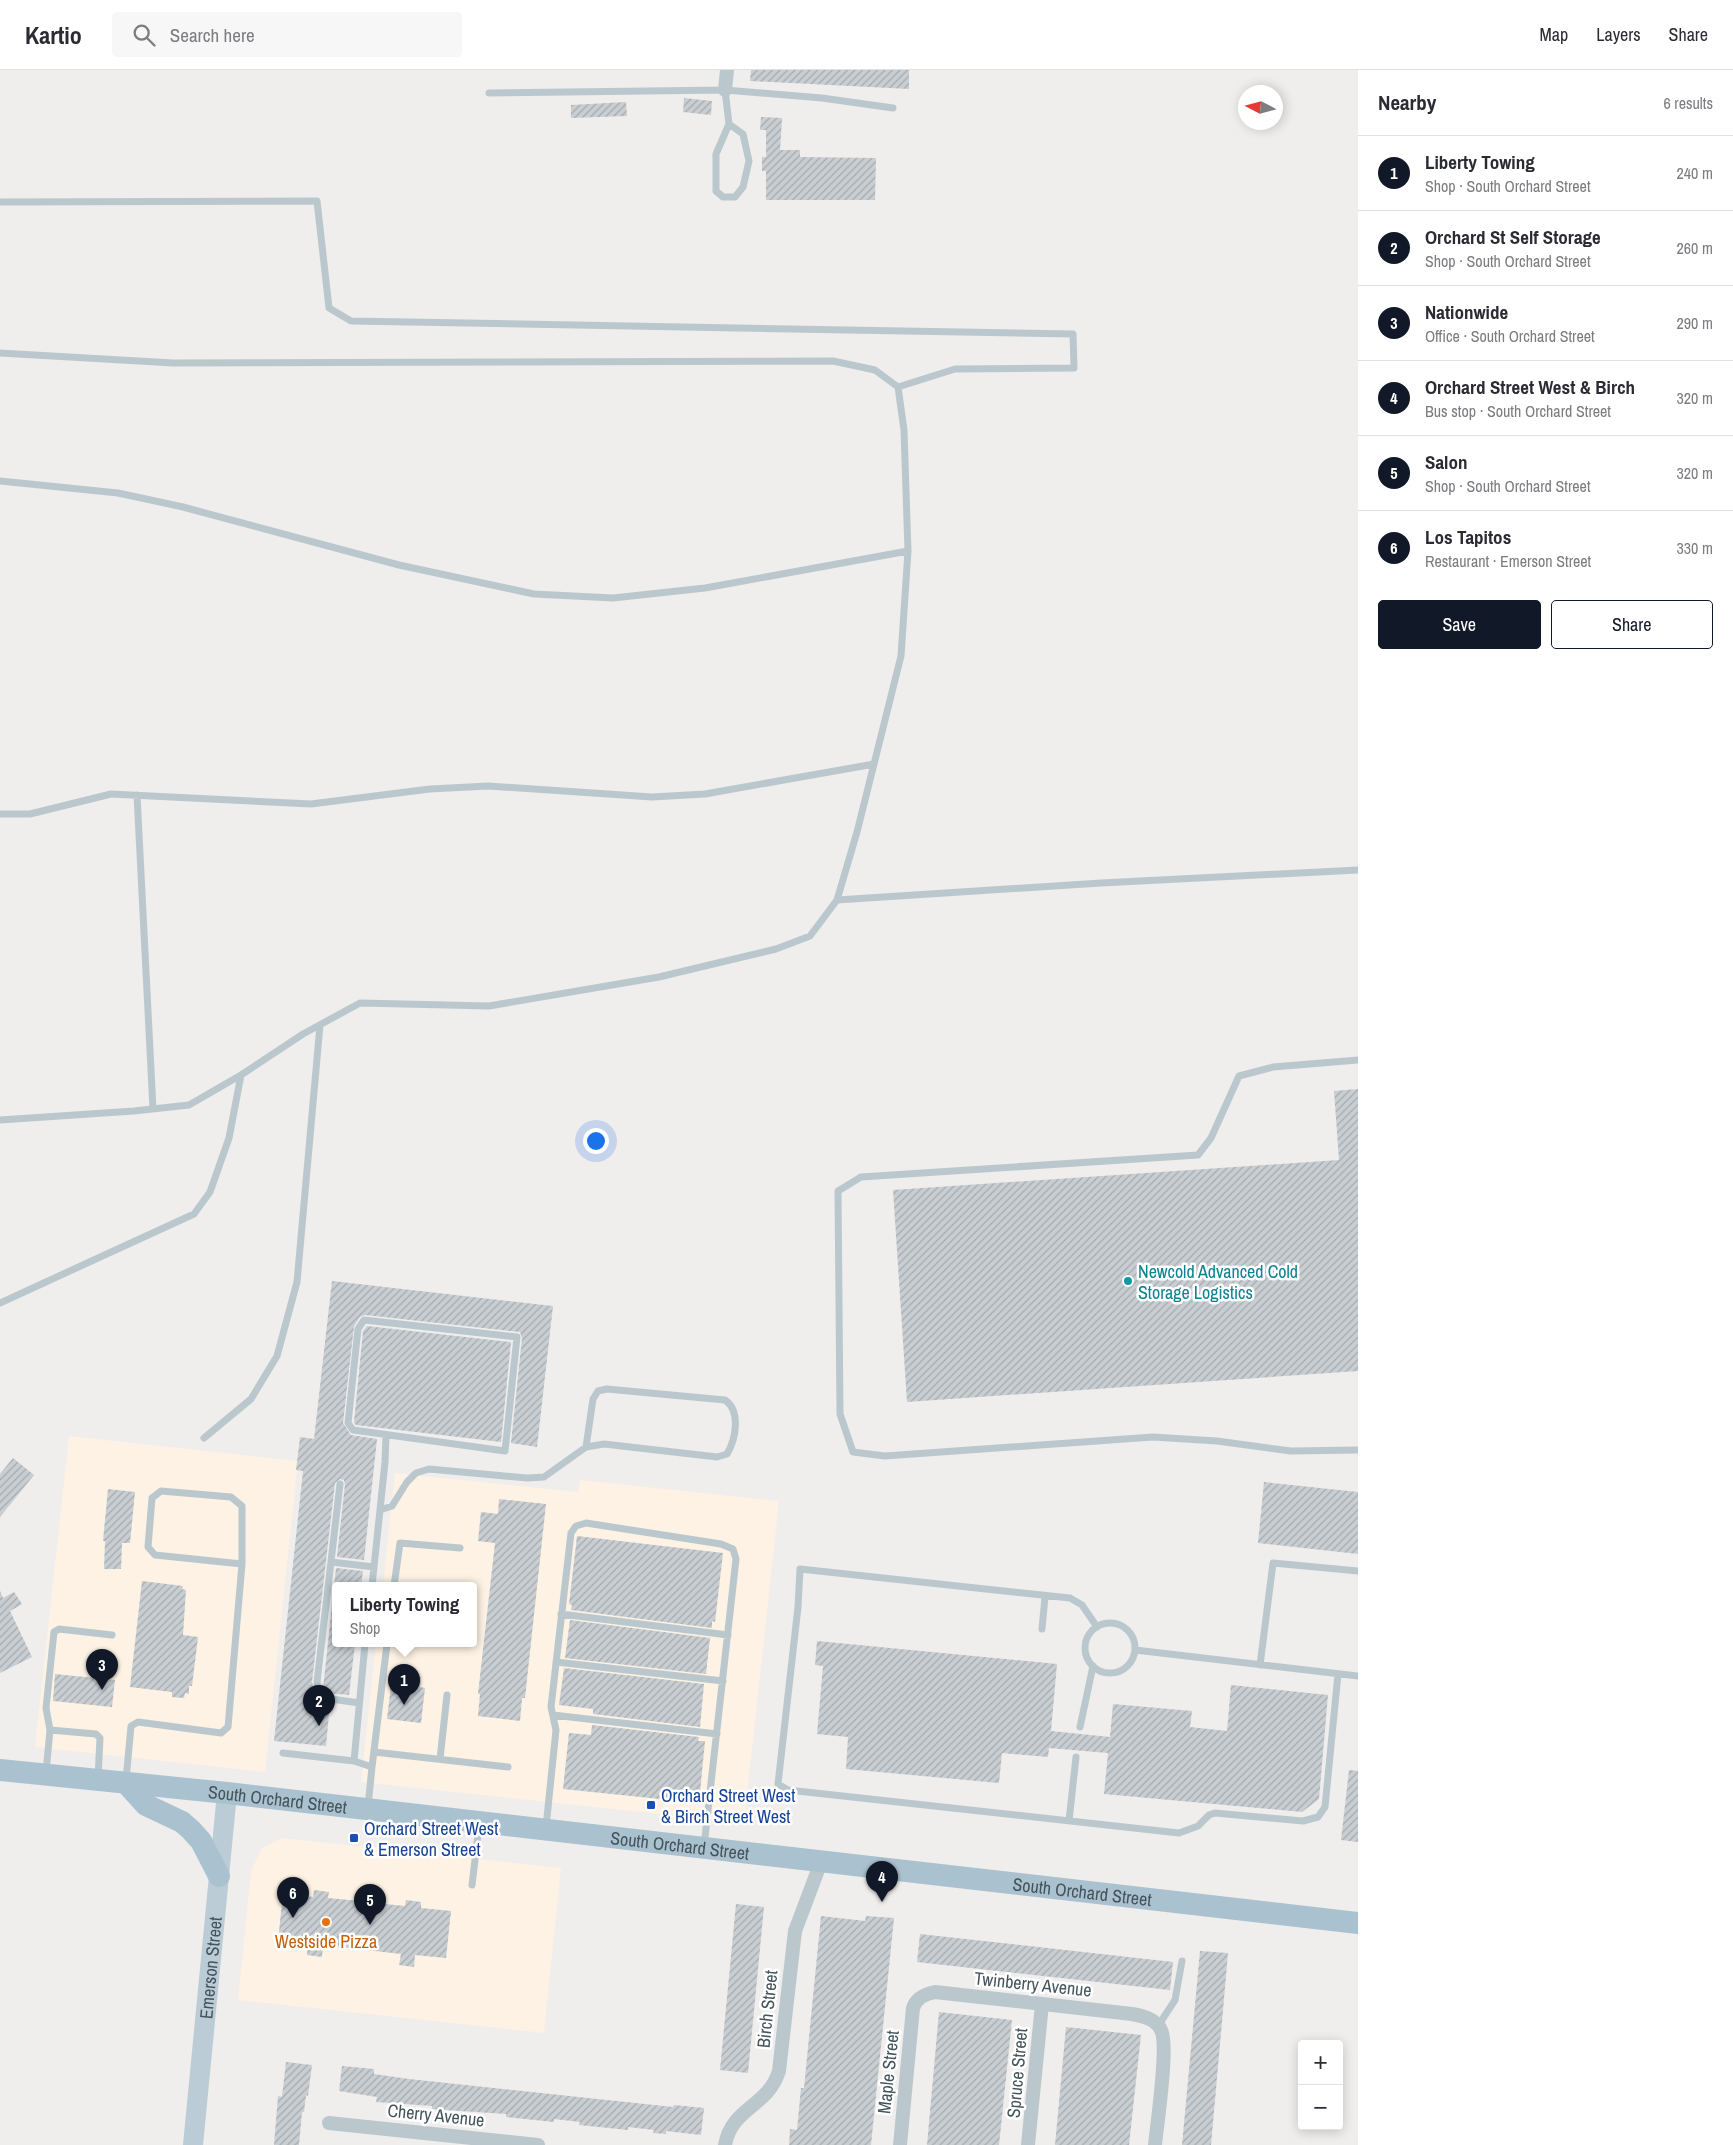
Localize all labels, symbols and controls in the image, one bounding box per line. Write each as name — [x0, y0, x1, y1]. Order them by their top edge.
search box — [112, 12, 462, 57]
text: Kartio — [25, 19, 82, 51]
icon: search — [130, 21, 158, 49]
text: Search here — [170, 22, 255, 48]
text: Map — [1540, 22, 1568, 47]
text: Layers — [1596, 22, 1641, 47]
text: Share — [1669, 22, 1708, 47]
north arrow — [1238, 85, 1283, 130]
text: Nearby — [1378, 88, 1436, 117]
text: 6 results — [1663, 92, 1713, 114]
text: Liberty Towing — [1425, 149, 1535, 175]
text: 1 — [1390, 162, 1398, 184]
text: 240 m — [1677, 162, 1713, 184]
text: Shop · South Orchard Street — [1425, 175, 1591, 197]
text: Orchard St Self Storage — [1425, 224, 1601, 250]
text: 2 — [1390, 237, 1398, 259]
text: 260 m — [1677, 237, 1713, 259]
text: Shop · South Orchard Street — [1425, 250, 1591, 272]
text: Nationwide — [1425, 299, 1508, 325]
text: 3 — [1390, 312, 1398, 334]
text: 290 m — [1677, 312, 1713, 334]
text: Office · South Orchard Street — [1425, 325, 1595, 347]
text: Orchard Street West & Birch — [1425, 374, 1635, 400]
text: 4 — [1390, 387, 1398, 409]
text: 320 m — [1677, 387, 1713, 409]
text: Bus stop · South Orchard Street — [1425, 400, 1611, 422]
text: Salon — [1425, 449, 1467, 475]
text: 5 — [1390, 462, 1398, 484]
text: 320 m — [1677, 462, 1713, 484]
text: Shop · South Orchard Street — [1425, 475, 1591, 497]
text: Los Tapitos — [1425, 524, 1511, 550]
text: 6 — [1390, 537, 1398, 559]
text: 330 m — [1677, 537, 1713, 559]
text: Restaurant · Emerson Street — [1425, 550, 1591, 572]
button: Save — [1378, 600, 1541, 649]
button: Share — [1551, 600, 1713, 649]
your location — [583, 1128, 609, 1154]
place label: Newcold Advanced Cold Storage Logistics — [1138, 1259, 1298, 1305]
marker: Newcold Advanced Cold Storage Logistics — [1122, 1275, 1134, 1287]
popup — [332, 1582, 477, 1647]
text: Liberty Towing — [350, 1591, 459, 1617]
text: Shop — [350, 1617, 380, 1639]
pin: 3 — [86, 1649, 118, 1690]
pin: 1 — [388, 1664, 420, 1705]
pin: 2 — [303, 1685, 335, 1726]
street label: South Orchard Street — [207, 1779, 348, 1819]
place label: Orchard Street West & Birch Street West — [661, 1783, 795, 1829]
marker: Orchard Street West & Birch Street West — [645, 1799, 657, 1811]
place label: Orchard Street West & Emerson Street — [364, 1816, 498, 1862]
street label: South Orchard Street — [609, 1825, 751, 1865]
marker: Orchard Street West & Emerson Street — [348, 1832, 360, 1844]
pin: 4 — [866, 1861, 898, 1902]
street label: South Orchard Street — [1011, 1871, 1153, 1912]
pin: 6 — [277, 1877, 309, 1918]
pin: 5 — [354, 1884, 386, 1925]
street label: Emerson Street — [193, 1916, 227, 2020]
marker: Westside Pizza — [320, 1916, 332, 1928]
place label: Westside Pizza — [275, 1929, 377, 1954]
street label: Twinberry Avenue — [973, 1965, 1093, 2003]
street label: Birch Street — [750, 1969, 784, 2049]
street label: Spruce Street — [1001, 2027, 1033, 2119]
street label: Maple Street — [871, 2029, 905, 2115]
map controls — [1298, 2040, 1343, 2130]
button: + — [1298, 2040, 1343, 2085]
button: − — [1298, 2085, 1343, 2130]
street label: Cherry Avenue — [386, 2097, 486, 2133]

